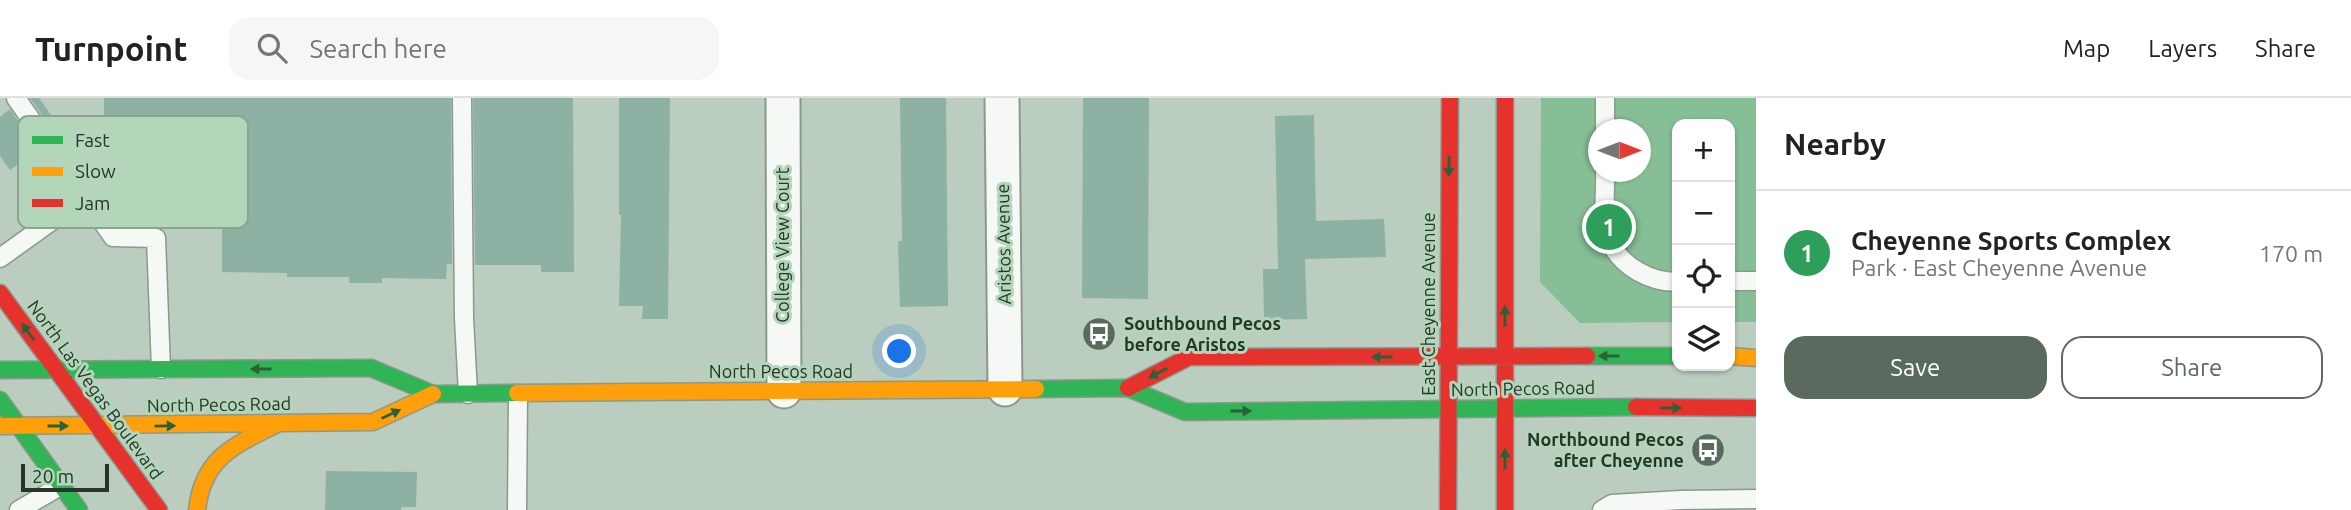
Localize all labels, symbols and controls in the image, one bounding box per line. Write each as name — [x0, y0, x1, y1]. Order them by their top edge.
search box — [229, 17, 719, 80]
icon: search — [253, 29, 291, 67]
text: Turnpoint — [35, 30, 187, 67]
text: Search here — [309, 34, 447, 63]
text: Map — [2063, 35, 2110, 62]
text: Layers — [2148, 35, 2217, 62]
text: Share — [2255, 35, 2316, 62]
legend — [18, 116, 248, 228]
north arrow — [1588, 119, 1651, 182]
map controls — [1672, 119, 1735, 371]
button: + — [1672, 119, 1735, 182]
text: Nearby — [1784, 127, 1886, 161]
text: Fast — [75, 129, 110, 151]
one-way arrow — [1444, 155, 1455, 177]
text: Slow — [75, 160, 116, 182]
street label: College View Court — [772, 167, 792, 323]
button: − — [1672, 182, 1735, 245]
street label: Aristos Avenue — [992, 183, 1014, 305]
text: Jam — [75, 192, 111, 214]
pin: 1 — [1586, 201, 1632, 253]
street label: East Cheyenne Avenue — [1418, 212, 1438, 396]
text: Cheyenne Sports Complex — [1851, 226, 2171, 255]
text: 1 — [1801, 241, 1813, 266]
text: 170 m — [2259, 241, 2323, 266]
button: locate — [1672, 245, 1735, 308]
text: Park · East Cheyenne Avenue — [1851, 255, 2147, 280]
street label: North Las Vegas Boulevard — [24, 296, 168, 483]
one-way arrow — [1499, 305, 1511, 327]
button: layers — [1672, 308, 1735, 371]
place label: Southbound Pecos before Aristos — [1124, 313, 1281, 354]
bus stop icon: Southbound Pecos before Aristos — [1080, 315, 1118, 353]
one-way arrow — [20, 323, 35, 341]
your location — [882, 334, 916, 368]
button: Save — [1784, 336, 2047, 399]
button: Share — [2061, 336, 2323, 399]
one-way arrow — [1598, 350, 1620, 362]
one-way arrow — [1370, 351, 1392, 363]
street label: North Pecos Road — [709, 361, 853, 381]
one-way arrow — [250, 363, 272, 374]
one-way arrow — [1148, 367, 1168, 378]
street label: North Pecos Road — [1451, 377, 1595, 399]
street label: North Pecos Road — [147, 393, 291, 415]
one-way arrow — [1660, 402, 1682, 414]
one-way arrow — [1230, 405, 1252, 417]
one-way arrow — [381, 408, 401, 420]
one-way arrow — [47, 420, 69, 432]
one-way arrow — [154, 420, 176, 431]
place label: Northbound Pecos after Cheyenne — [1527, 429, 1684, 470]
bus stop icon: Northbound Pecos after Cheyenne — [1689, 431, 1727, 469]
one-way arrow — [1499, 448, 1511, 470]
scale bar — [21, 461, 108, 493]
text: 20 m — [32, 465, 74, 487]

